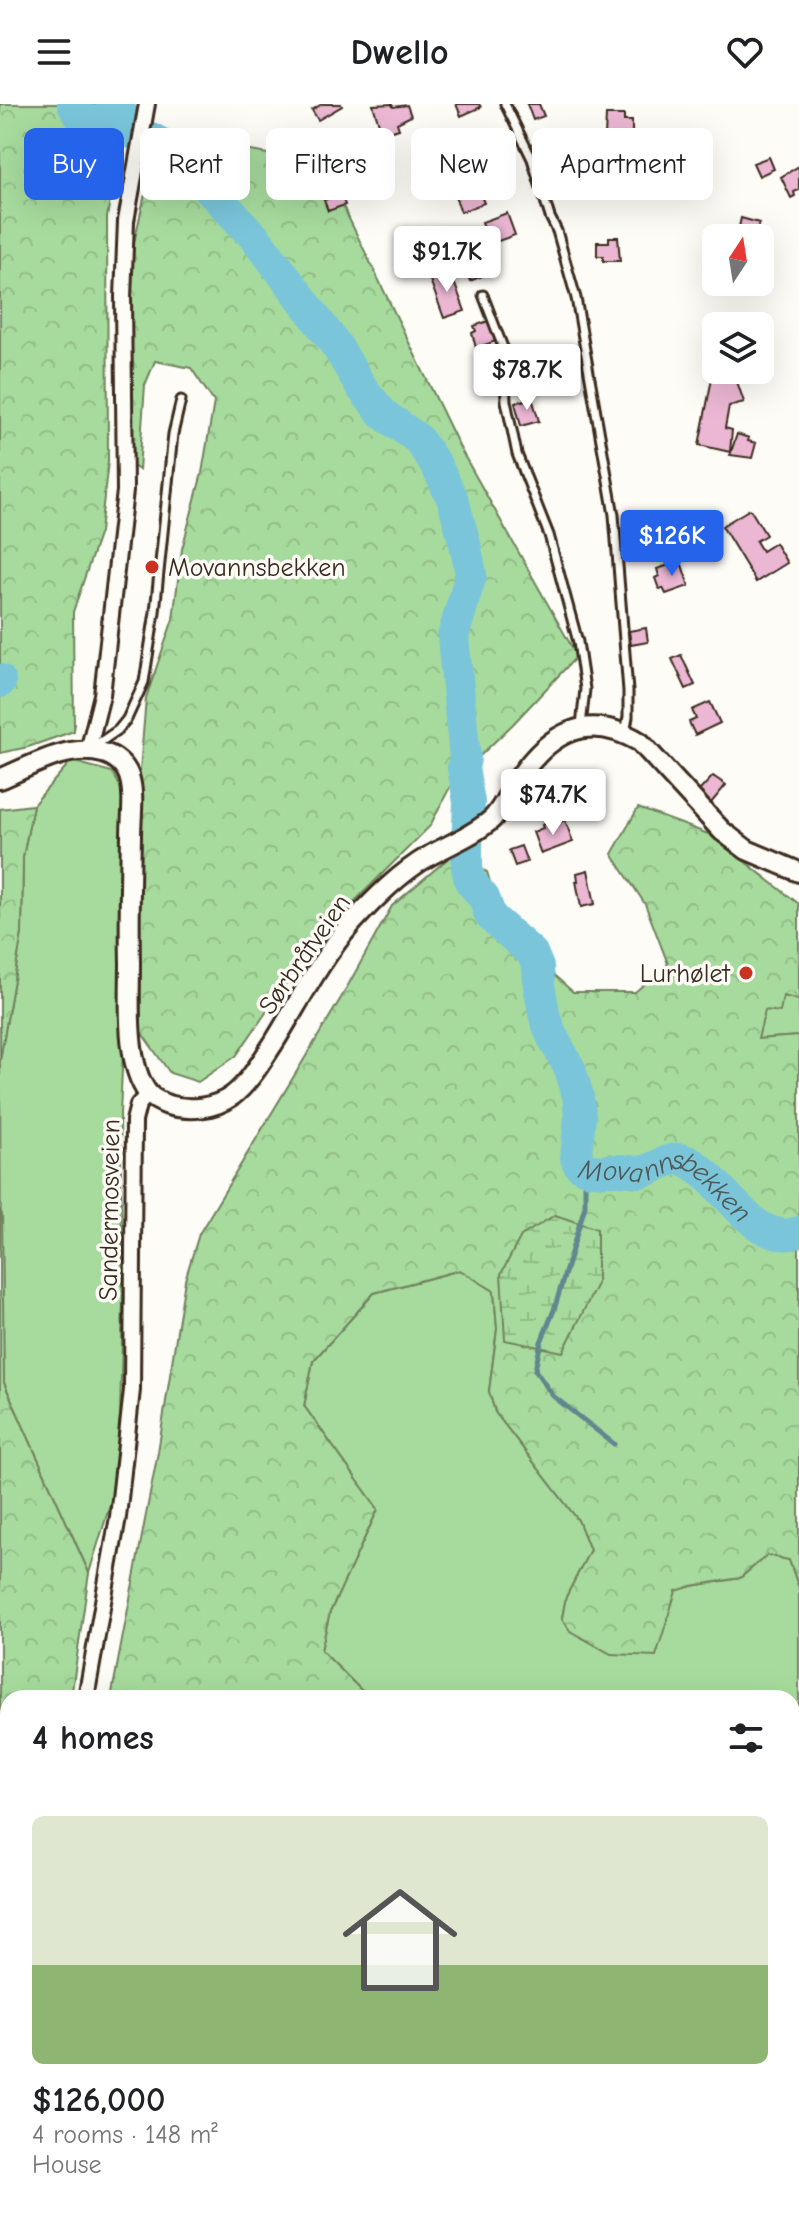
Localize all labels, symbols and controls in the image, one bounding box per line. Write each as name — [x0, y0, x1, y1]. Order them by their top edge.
icon: menu — [32, 30, 76, 74]
icon: heart — [723, 30, 767, 74]
text: Dwello — [350, 32, 449, 73]
chip: Buy — [24, 128, 124, 200]
chip: Rent — [140, 128, 250, 200]
chip: Filters — [266, 128, 395, 200]
chip: New — [411, 128, 516, 200]
chip: Apartment — [532, 128, 713, 200]
north arrow — [702, 224, 774, 296]
map controls — [702, 224, 774, 384]
pin: $91.7K — [382, 226, 512, 294]
text: $91.7K — [412, 237, 482, 267]
button: layers — [702, 312, 774, 384]
pin: $78.7K — [462, 344, 592, 412]
text: $78.7K — [492, 355, 562, 385]
pin: $126K — [616, 510, 728, 578]
text: $126K — [638, 521, 706, 551]
place label: Movannsbekken — [168, 553, 346, 583]
marker: Movannsbekken — [143, 558, 161, 576]
pin: $74.7K — [488, 769, 618, 837]
text: $74.7K — [519, 780, 587, 810]
street label: Sørbråtveien — [253, 889, 357, 1020]
place label: Lurhølet — [640, 959, 732, 989]
marker: Lurhølet — [737, 964, 755, 982]
street label: Sandermosveien — [93, 1119, 127, 1301]
water label: Movannsbekken — [575, 1144, 758, 1229]
icon: filters — [724, 1716, 768, 1760]
text: 4 homes — [32, 1718, 154, 1758]
icon: home — [328, 1868, 472, 2012]
text: $126,000 — [32, 2080, 165, 2120]
text: 4 rooms · 148 m² — [32, 2120, 218, 2150]
text: House — [32, 2150, 102, 2180]

